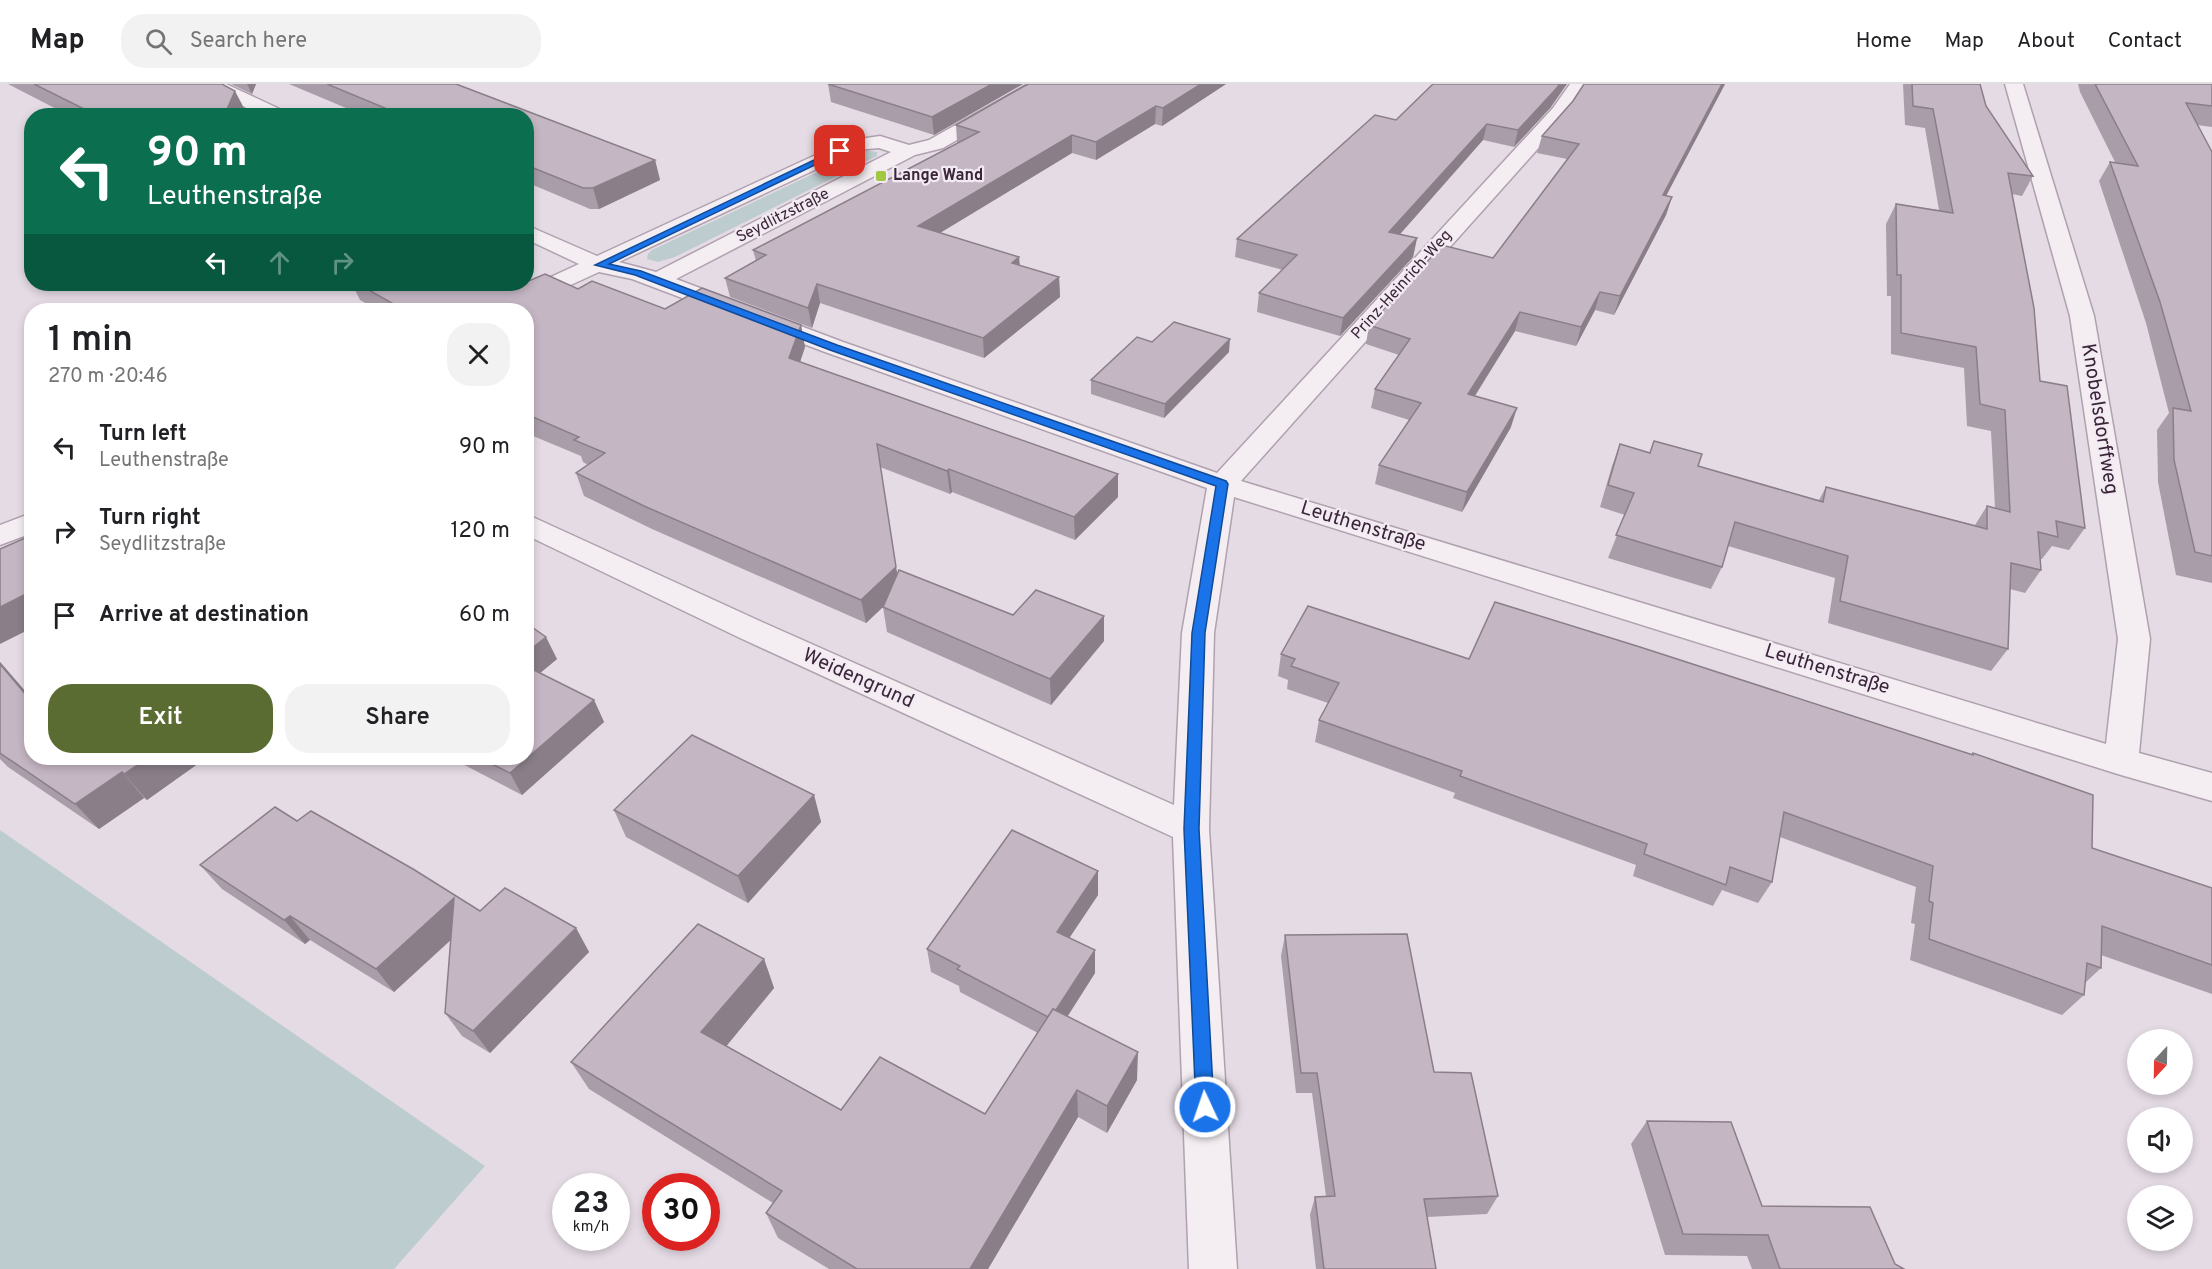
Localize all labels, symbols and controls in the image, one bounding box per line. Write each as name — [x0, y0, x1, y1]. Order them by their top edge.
search box — [121, 14, 541, 68]
text: Map — [30, 23, 85, 59]
icon: search — [142, 25, 175, 58]
text: Search here — [190, 28, 307, 55]
text: Home — [1856, 28, 1912, 55]
text: Map — [1945, 28, 1984, 55]
text: About — [2017, 28, 2075, 55]
text: Contact — [2108, 28, 2182, 55]
pin — [814, 125, 865, 176]
text: 90 m — [147, 128, 248, 181]
icon: left — [48, 132, 126, 210]
icon: arrive — [823, 134, 856, 167]
place label: Lange Wand — [893, 166, 983, 186]
marker: Lange Wand — [874, 169, 888, 183]
text: Leuthenstraße — [147, 180, 322, 214]
street label: Seydlitzstraße — [733, 184, 833, 248]
street label: Prinz-Heinrich-Weg — [1347, 226, 1457, 344]
icon: left — [200, 246, 233, 279]
icon: ahead — [263, 246, 296, 279]
icon: right — [326, 246, 359, 279]
text: 1 min — [48, 318, 133, 364]
button: close — [447, 323, 510, 386]
street label: Knobelsdorffweg — [2074, 342, 2124, 496]
text: 270 m · 20:46 — [48, 364, 168, 390]
text: Turn left — [99, 421, 187, 448]
icon: left — [48, 431, 81, 464]
text: 90 m — [459, 434, 510, 461]
text: Leuthenstraße — [99, 448, 229, 474]
street label: Leuthenstraße — [1297, 496, 1429, 558]
text: Turn right — [99, 505, 201, 532]
icon: right — [48, 515, 81, 548]
text: 120 m — [450, 518, 510, 545]
text: Seydlitzstraße — [99, 532, 226, 558]
icon: arrive — [48, 599, 81, 632]
text: Arrive at destination — [99, 602, 309, 629]
text: 60 m — [459, 602, 510, 629]
street label: Leuthenstraße — [1761, 639, 1893, 701]
street label: Weidengrund — [798, 643, 918, 715]
button: Exit — [48, 684, 273, 753]
button: Share — [285, 684, 510, 753]
north arrow — [2127, 1029, 2193, 1095]
map controls — [2127, 1029, 2193, 1251]
position arrow — [1173, 1075, 1237, 1139]
button: sound — [2127, 1107, 2193, 1173]
speed limit sign: 30 — [642, 1173, 720, 1251]
button: layers — [2127, 1185, 2193, 1251]
text: 23 — [573, 1186, 609, 1223]
text: km/h — [573, 1218, 609, 1237]

